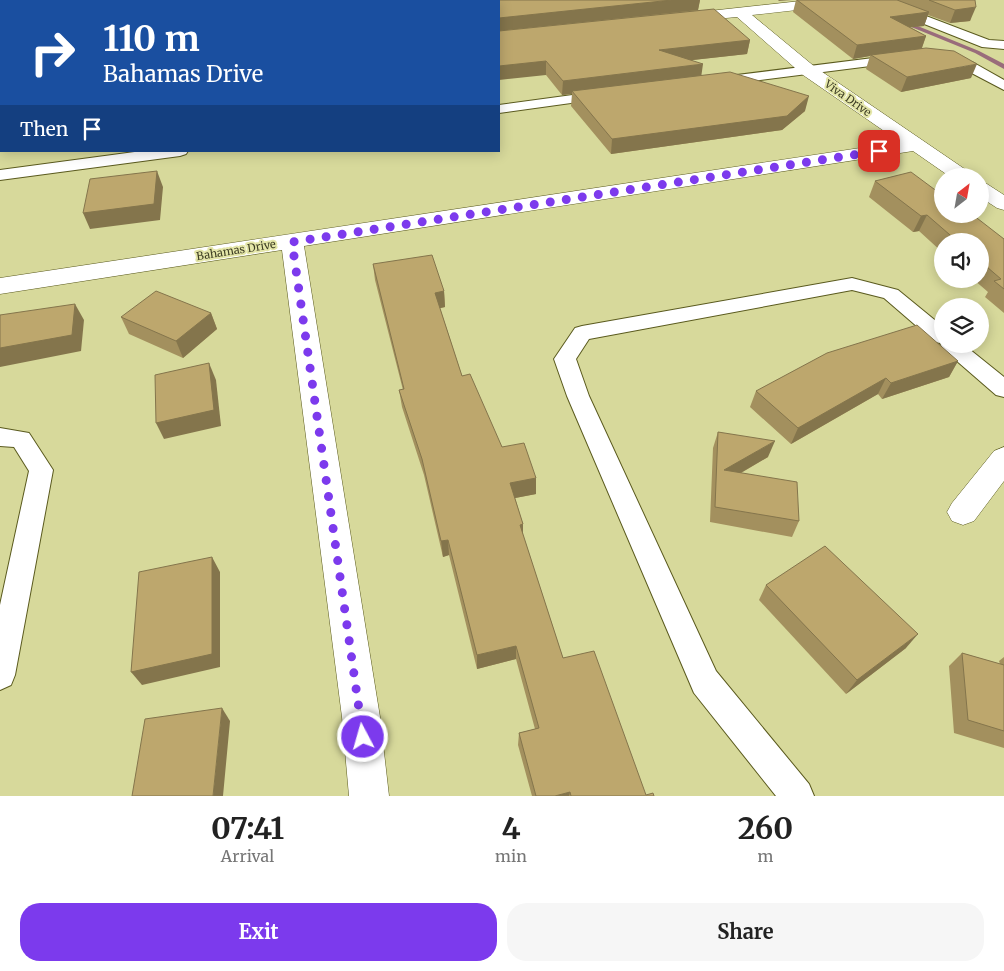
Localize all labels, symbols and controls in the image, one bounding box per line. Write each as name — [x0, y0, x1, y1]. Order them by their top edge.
text: 110 m — [103, 17, 200, 61]
icon: right — [20, 20, 85, 85]
text: Bahamas Drive — [103, 60, 263, 88]
street label: Viva Drive — [821, 76, 874, 119]
icon: arrive — [78, 115, 106, 143]
text: Then — [20, 117, 68, 141]
pin — [858, 130, 900, 172]
icon: arrive — [865, 137, 893, 165]
north arrow — [934, 168, 989, 222]
map controls — [934, 168, 989, 353]
button: sound — [934, 233, 989, 288]
street label: Bahamas Drive — [195, 237, 277, 263]
button: layers — [934, 298, 989, 353]
position arrow — [336, 710, 388, 762]
text: 07:41 — [211, 809, 284, 847]
text: 4 — [501, 809, 520, 847]
text: 260 — [738, 809, 793, 847]
text: Arrival — [221, 846, 274, 866]
text: min — [495, 846, 527, 866]
text: m — [757, 846, 773, 866]
button: Exit — [20, 903, 497, 961]
button: Share — [507, 903, 984, 961]

